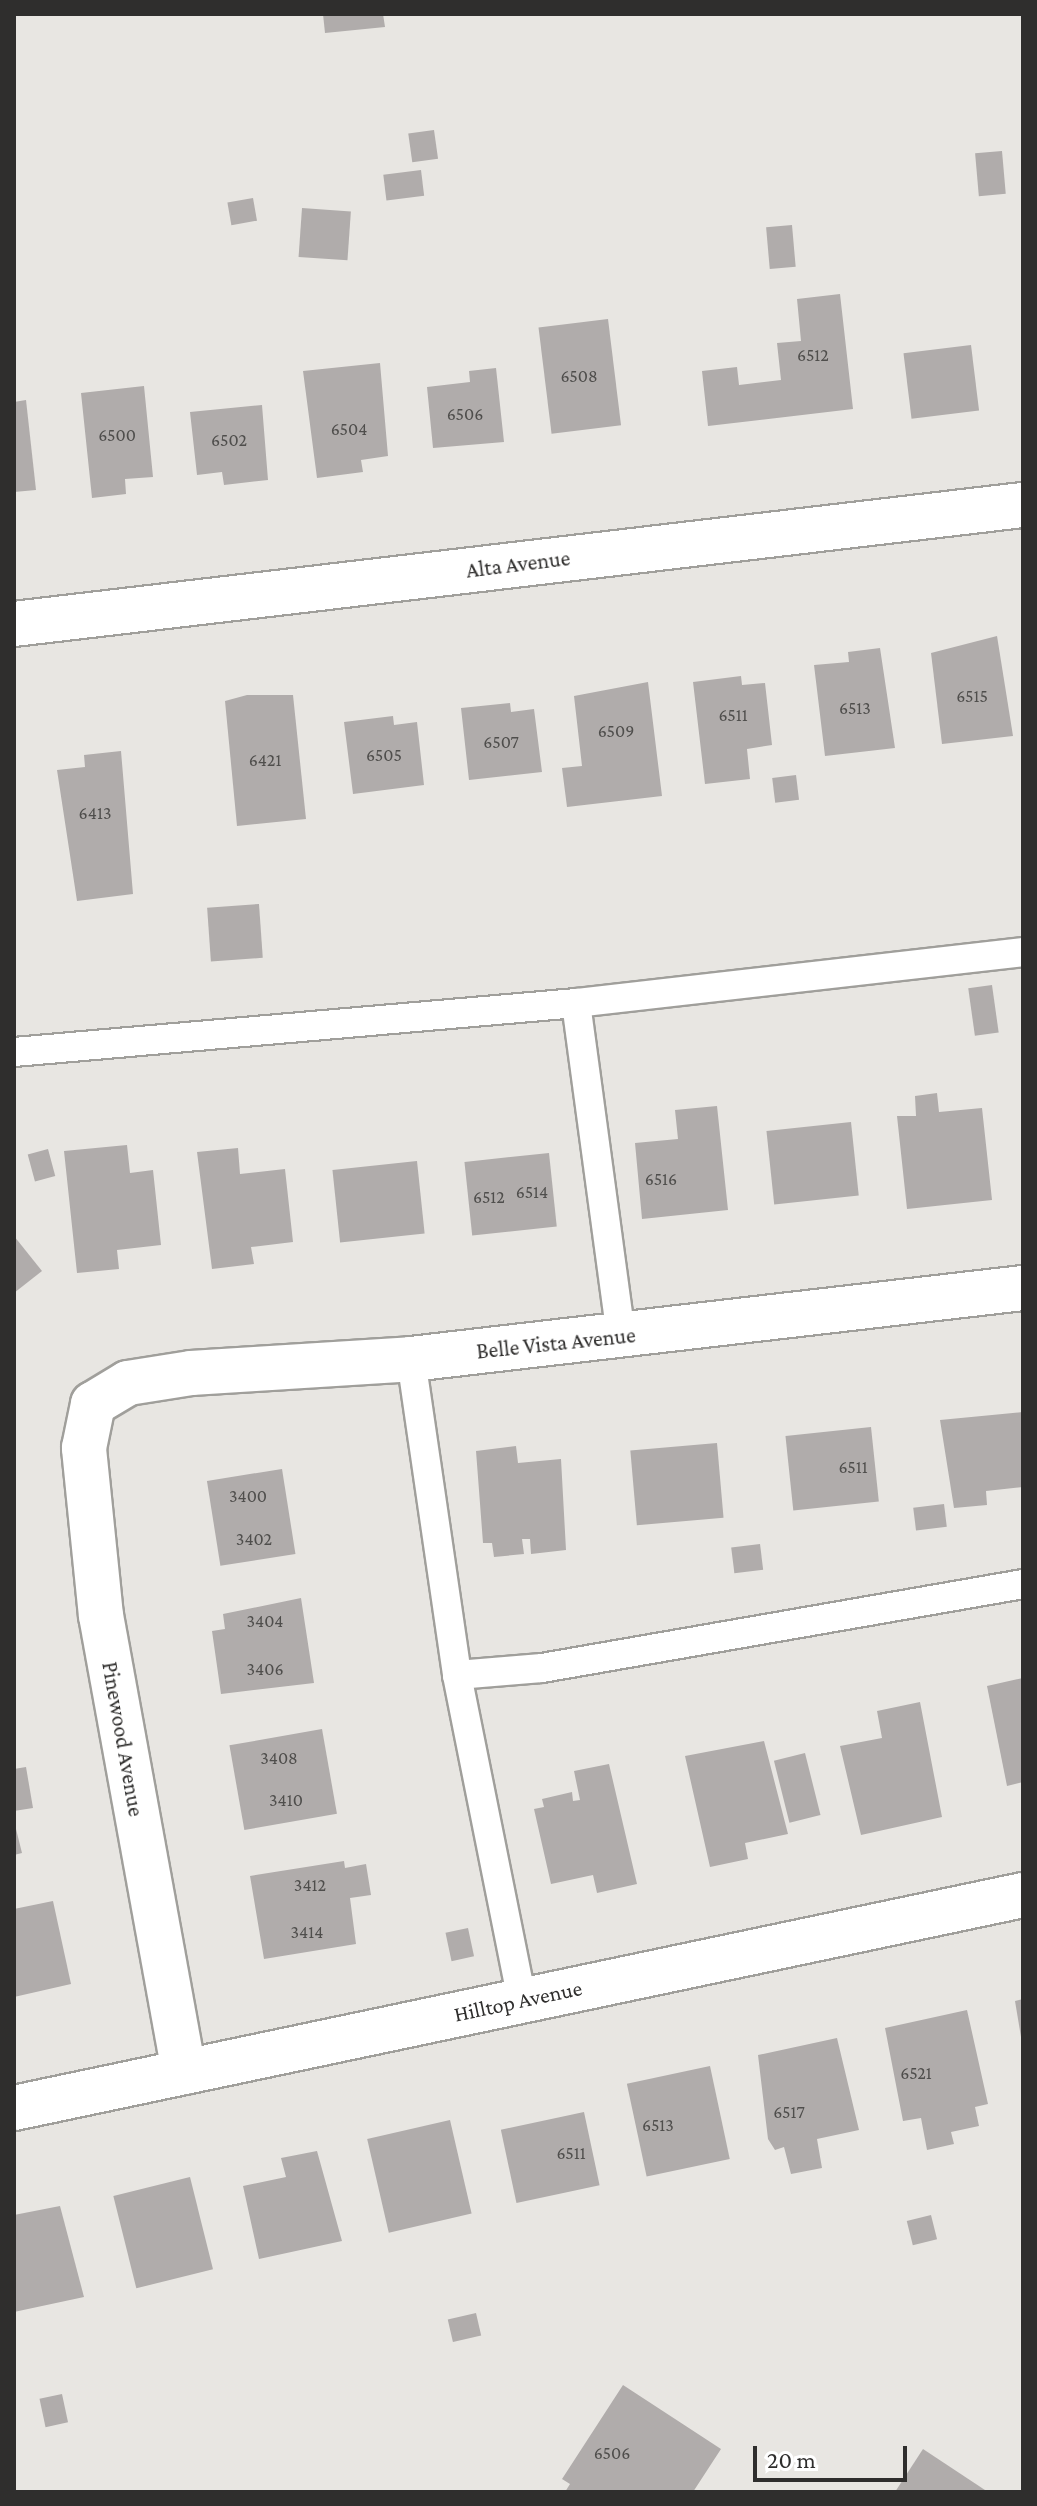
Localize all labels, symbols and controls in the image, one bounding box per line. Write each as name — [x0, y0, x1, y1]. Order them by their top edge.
house number: 6512 — [797, 344, 829, 366]
house number: 6508 — [560, 365, 598, 387]
house number: 6506 — [447, 403, 483, 425]
house number: 6504 — [331, 418, 367, 440]
house number: 6500 — [98, 424, 136, 446]
house number: 6502 — [211, 429, 247, 451]
street label: Alta Avenue — [464, 545, 572, 583]
house number: 6515 — [956, 685, 988, 707]
house number: 6513 — [839, 697, 871, 719]
house number: 6511 — [718, 704, 748, 726]
house number: 6509 — [598, 720, 634, 742]
house number: 6507 — [483, 731, 519, 753]
house number: 6505 — [366, 744, 402, 766]
house number: 6421 — [249, 749, 281, 771]
house number: 6413 — [79, 802, 111, 824]
house number: 6516 — [645, 1168, 677, 1190]
house number: 6514 — [516, 1181, 548, 1203]
house number: 6512 — [473, 1186, 505, 1208]
street label: Belle Vista Avenue — [475, 1322, 637, 1364]
house number: 6511 — [838, 1456, 868, 1478]
house number: 3400 — [229, 1485, 267, 1507]
house number: 3402 — [236, 1528, 272, 1550]
house number: 3404 — [246, 1610, 284, 1632]
house number: 3406 — [246, 1658, 284, 1680]
street label: Pinewood Avenue — [96, 1660, 150, 1818]
house number: 3408 — [260, 1747, 298, 1769]
house number: 3410 — [269, 1789, 303, 1811]
house number: 3412 — [294, 1874, 326, 1896]
house number: 3414 — [291, 1921, 323, 1943]
street label: Hilltop Avenue — [452, 1975, 584, 2027]
house number: 6521 — [900, 2062, 932, 2084]
house number: 6517 — [773, 2101, 805, 2123]
house number: 6513 — [642, 2114, 674, 2136]
house number: 6511 — [556, 2142, 586, 2164]
scale bar — [757, 2430, 911, 2480]
house number: 6506 — [594, 2442, 630, 2464]
text: 20 m — [767, 2446, 816, 2473]

